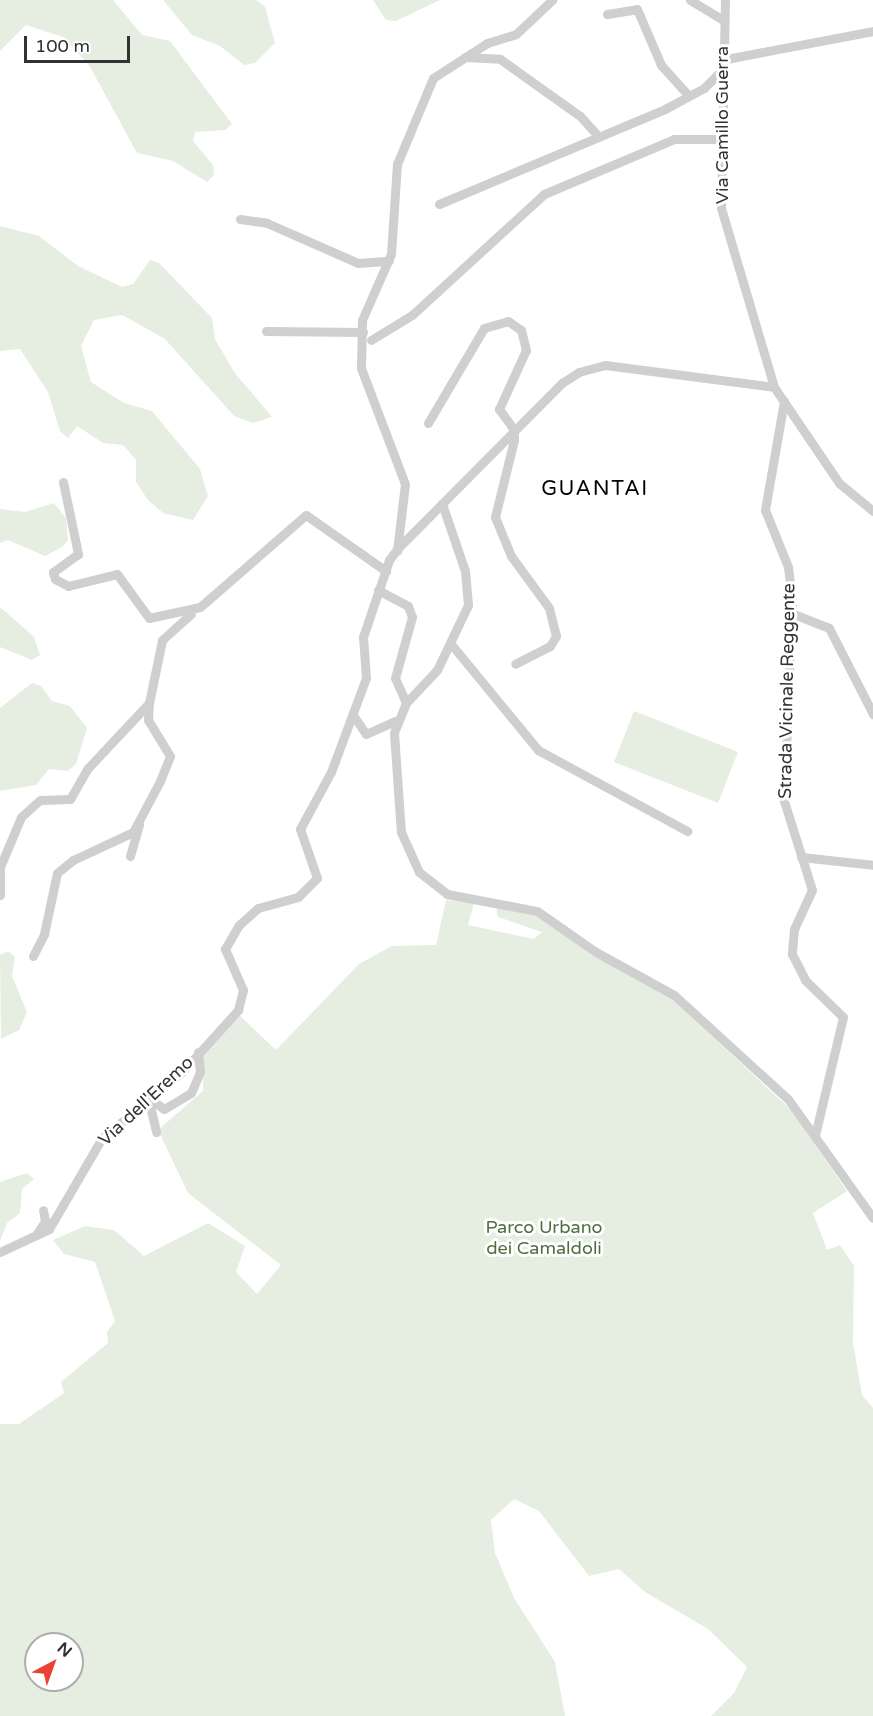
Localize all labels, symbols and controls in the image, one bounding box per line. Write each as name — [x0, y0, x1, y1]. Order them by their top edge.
scale bar — [27, 24, 134, 62]
text: 100 m — [35, 35, 90, 57]
street label: Via Camillo Guerra — [711, 46, 733, 204]
district label: GUANTAI — [541, 476, 649, 502]
street label: Strada Vicinale Reggente — [774, 583, 800, 799]
street label: Via dell'Eremo — [94, 1052, 198, 1150]
park label: Parco Urbano dei Camaldoli — [485, 1217, 603, 1260]
north arrow — [24, 1632, 84, 1692]
text: N — [53, 1638, 76, 1662]

